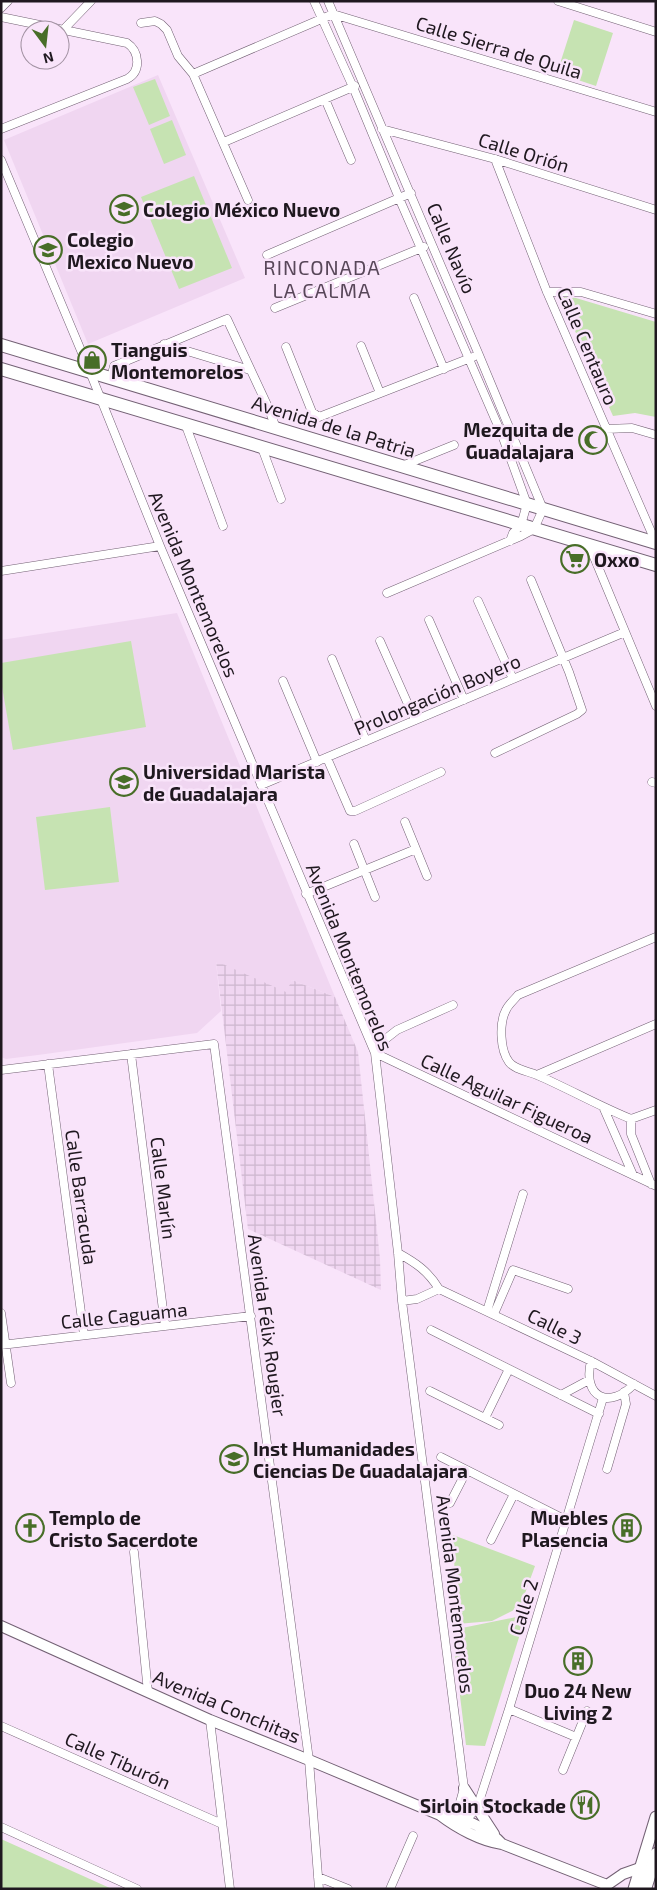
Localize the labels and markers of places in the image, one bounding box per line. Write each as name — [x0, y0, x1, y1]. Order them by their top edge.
school or university icon: Colegio México Nuevo — [109, 194, 139, 224]
place label: Colegio México Nuevo — [143, 198, 340, 221]
place label: Colegio Mexico Nuevo — [67, 228, 193, 273]
school or university icon: Colegio Mexico Nuevo — [33, 235, 63, 265]
place label: Tianguis Montemorelos — [111, 338, 244, 383]
shop icon: Tianguis Montemorelos — [77, 345, 107, 375]
place label: Mezquita de Guadalajara — [463, 418, 574, 463]
mosque icon: Mezquita de Guadalajara — [578, 425, 608, 455]
supermarket icon: Oxxo — [560, 544, 590, 574]
place label: Oxxo — [594, 548, 640, 571]
place label: Universidad Marista de Guadalajara — [143, 760, 325, 805]
school or university icon: Universidad Marista de Guadalajara — [109, 767, 139, 797]
place label: Inst Humanidades Ciencias De Guadalajara — [253, 1437, 468, 1482]
school or university icon: Inst Humanidades Ciencias De Guadalajara — [219, 1444, 249, 1474]
place label: Templo de Cristo Sacerdote — [49, 1506, 198, 1551]
place label: Muebles Plasencia — [521, 1506, 608, 1551]
church icon: Templo de Cristo Sacerdote — [15, 1513, 45, 1543]
building icon: Muebles Plasencia — [612, 1513, 642, 1543]
building icon: Duo 24 New Living 2 — [563, 1646, 593, 1676]
place label: Duo 24 New Living 2 — [524, 1679, 632, 1724]
restaurant icon: Sirloin Stockade — [570, 1790, 600, 1820]
place label: Sirloin Stockade — [420, 1794, 566, 1817]

